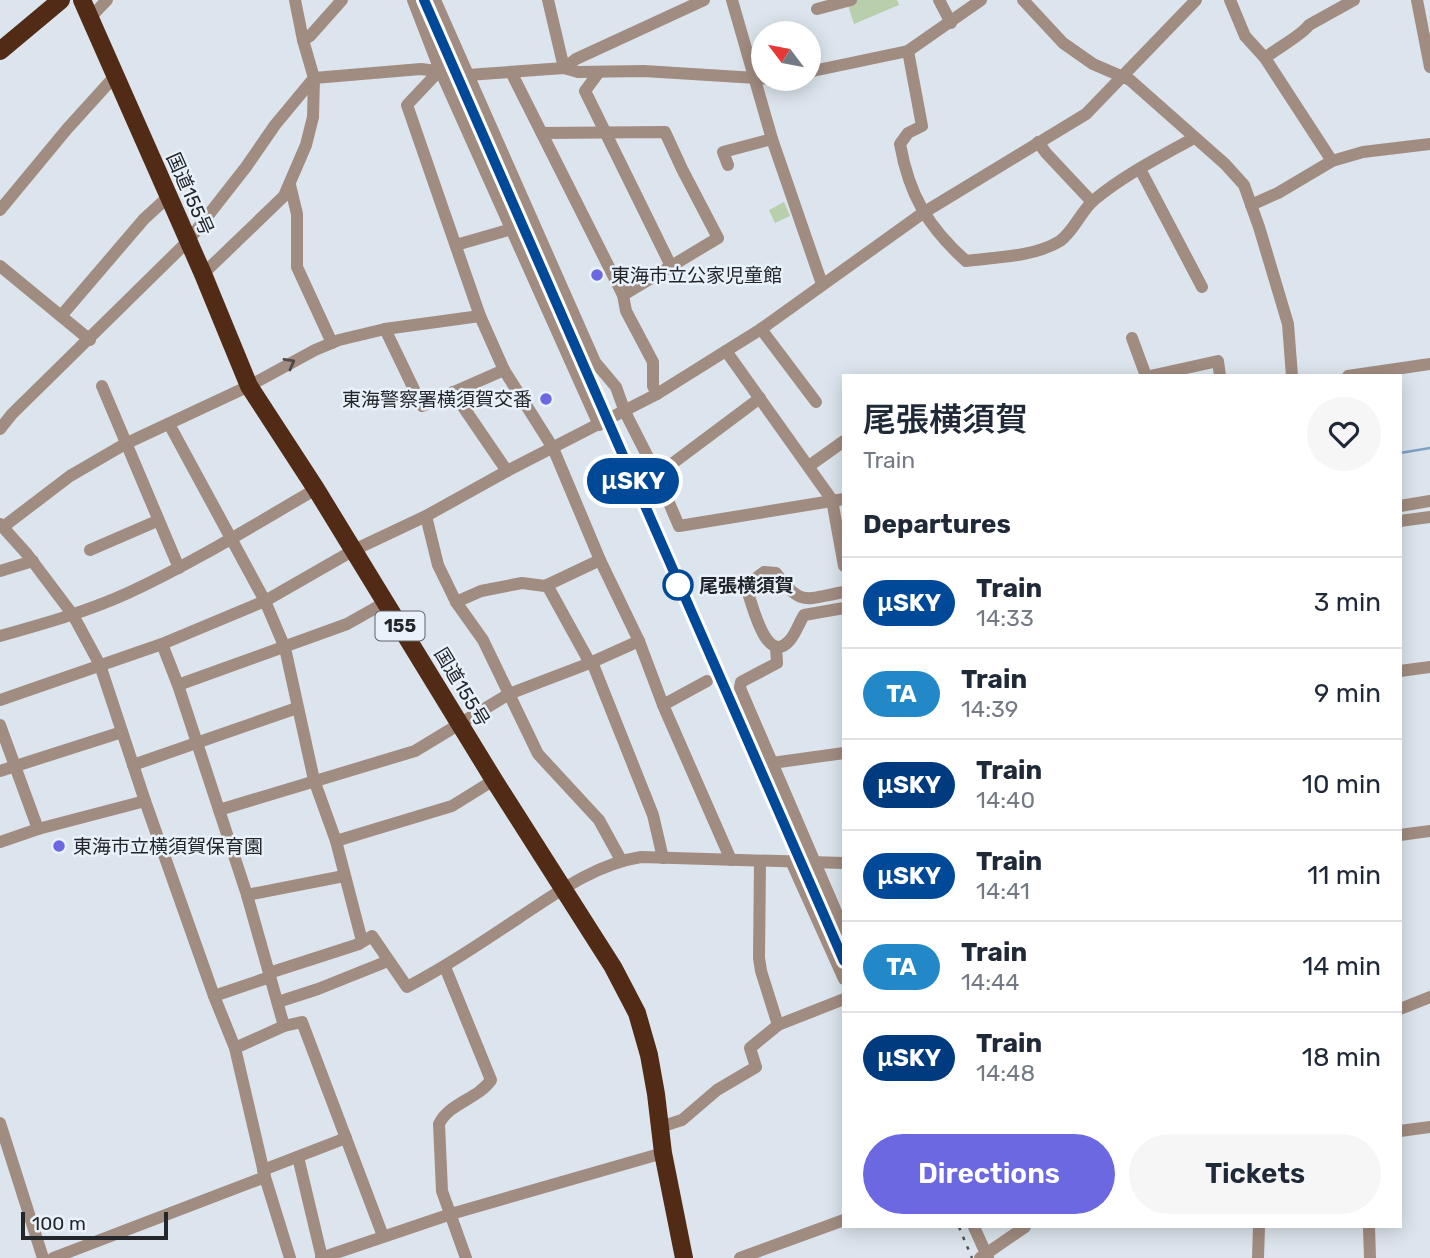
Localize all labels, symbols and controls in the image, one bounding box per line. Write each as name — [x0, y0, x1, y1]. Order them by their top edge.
north arrow — [751, 21, 821, 91]
map controls — [751, 21, 821, 91]
street label: 国道155号 — [162, 149, 218, 239]
place label: 東海市立公家児童館 — [611, 264, 782, 287]
marker: 東海市立公家児童館 — [589, 267, 605, 283]
one-way arrow — [283, 358, 296, 371]
place label: 東海警察署横須賀交番 — [342, 388, 532, 411]
marker: 東海警察署横須賀交番 — [538, 391, 554, 407]
button: heart — [1307, 397, 1381, 471]
text: 尾張横須賀 — [863, 400, 1028, 439]
text: Train — [863, 446, 915, 474]
line badge: μSKY — [584, 458, 682, 504]
text: μSKY — [601, 467, 665, 495]
text: Departures — [863, 509, 1011, 540]
marker: 尾張横須賀 — [663, 570, 693, 600]
text: Train — [976, 573, 1042, 604]
place label: 尾張横須賀 — [699, 574, 794, 597]
text: 3 min — [1314, 587, 1381, 618]
text: μSKY — [877, 589, 941, 617]
text: 14:33 — [976, 604, 1034, 632]
road number: 155 — [376, 612, 424, 640]
street label: 国道155号 — [430, 643, 494, 731]
text: Train — [961, 664, 1027, 695]
text: 9 min — [1314, 678, 1381, 709]
text: TA — [886, 680, 917, 708]
text: 14:39 — [961, 695, 1018, 723]
text: Train — [976, 755, 1042, 786]
text: 10 min — [1302, 769, 1381, 800]
text: μSKY — [877, 771, 941, 799]
text: 14:40 — [976, 786, 1035, 814]
place label: 東海市立横須賀保育園 — [73, 835, 263, 858]
marker: 東海市立横須賀保育園 — [51, 838, 67, 854]
text: Train — [976, 846, 1042, 877]
text: 11 min — [1307, 860, 1381, 891]
text: μSKY — [877, 862, 941, 890]
text: 14:41 — [976, 877, 1030, 905]
text: Train — [961, 937, 1027, 968]
text: 14 min — [1302, 951, 1381, 982]
text: TA — [886, 953, 917, 981]
text: 14:44 — [961, 968, 1020, 996]
text: Train — [976, 1028, 1042, 1059]
text: 18 min — [1302, 1042, 1381, 1073]
text: μSKY — [877, 1044, 941, 1072]
text: 14:48 — [976, 1059, 1035, 1087]
button: Directions — [863, 1134, 1115, 1214]
button: Tickets — [1129, 1134, 1381, 1214]
scale bar — [21, 1209, 168, 1241]
text: 100 m — [32, 1212, 86, 1235]

